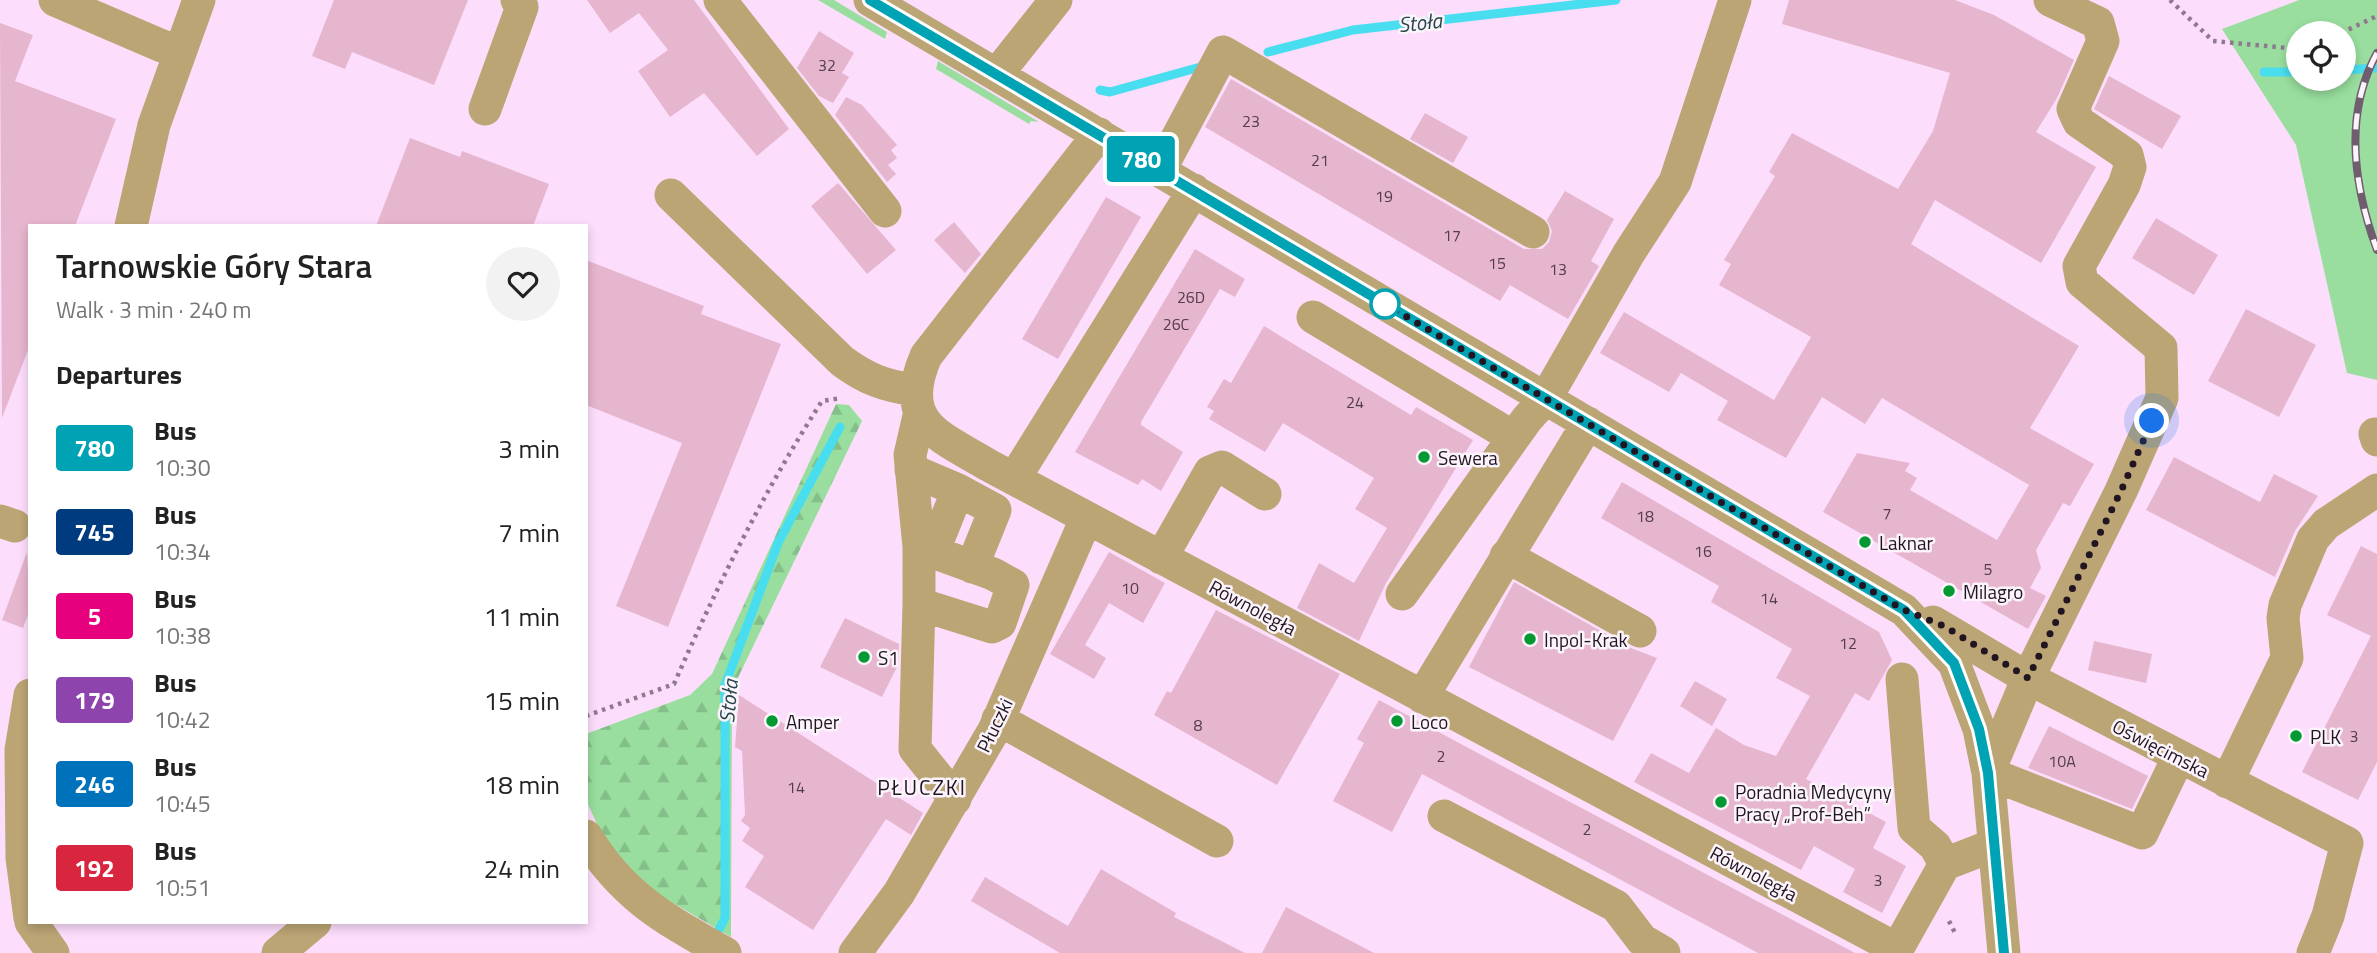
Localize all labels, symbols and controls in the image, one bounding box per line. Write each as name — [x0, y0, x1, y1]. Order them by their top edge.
water label: Stoła — [1397, 4, 1445, 40]
map controls — [2286, 21, 2356, 91]
button: locate — [2286, 21, 2356, 91]
house number: 32 — [818, 53, 836, 77]
house number: 23 — [1242, 109, 1260, 133]
line badge: 780 — [1101, 136, 1181, 182]
text: 780 — [1121, 141, 1161, 177]
house number: 21 — [1311, 148, 1329, 172]
house number: 19 — [1375, 184, 1393, 208]
house number: 17 — [1443, 223, 1461, 247]
text: Tarnowskie Góry Stara — [56, 241, 372, 291]
button: heart — [486, 247, 560, 321]
house number: 15 — [1488, 251, 1506, 275]
house number: 13 — [1549, 257, 1567, 281]
house number: 26D — [1177, 285, 1205, 309]
unlabelled marker — [1370, 289, 1400, 319]
text: Walk · 3 min · 240 m — [56, 292, 252, 327]
house number: 26C — [1163, 312, 1190, 336]
text: Departures — [56, 355, 182, 394]
house number: 24 — [1346, 390, 1364, 414]
your location — [2134, 403, 2169, 438]
text: Bus — [154, 411, 196, 450]
text: 3 min — [498, 429, 560, 468]
text: 780 — [74, 430, 115, 466]
place label: Sewera — [1438, 443, 1498, 472]
marker: Sewera — [1416, 449, 1432, 465]
text: 10:30 — [154, 450, 211, 485]
text: Bus — [154, 495, 196, 534]
house number: 7 — [1883, 501, 1891, 525]
house number: 18 — [1636, 504, 1654, 528]
text: 7 min — [498, 513, 560, 552]
text: 745 — [74, 514, 115, 550]
place label: Laknar — [1879, 528, 1933, 557]
text: 10:34 — [154, 534, 211, 569]
marker: Laknar — [1857, 534, 1873, 550]
house number: 16 — [1694, 539, 1712, 563]
house number: 5 — [1984, 557, 1993, 581]
street label: Równoległa — [1204, 572, 1302, 642]
house number: 10 — [1121, 576, 1139, 600]
place label: Milagro — [1963, 577, 2023, 606]
text: Bus — [154, 579, 196, 618]
marker: Milagro — [1941, 583, 1957, 599]
house number: 14 — [1760, 586, 1778, 610]
text: 11 min — [484, 597, 560, 636]
text: 5 — [88, 598, 101, 634]
text: 10:38 — [154, 618, 211, 653]
place label: Inpol-Krak — [1544, 625, 1628, 654]
marker: Inpol-Krak — [1522, 631, 1538, 647]
house number: 12 — [1839, 631, 1857, 655]
place label: S1 — [878, 643, 899, 672]
marker: S1 — [856, 649, 872, 665]
text: Bus — [154, 663, 196, 702]
water label: Stoła — [710, 676, 746, 724]
text: 15 min — [484, 681, 560, 720]
text: 179 — [74, 682, 115, 718]
street label: Płuczki — [968, 693, 1020, 757]
text: 10:42 — [154, 702, 211, 737]
place label: Amper — [786, 707, 840, 736]
place label: Loco — [1411, 707, 1448, 736]
street label: Oświęcimska — [2108, 711, 2215, 785]
marker: Amper — [764, 713, 780, 729]
house number: 8 — [1194, 713, 1203, 737]
marker: Loco — [1389, 713, 1405, 729]
place label: PLK — [2310, 722, 2341, 751]
house number: 3 — [2350, 724, 2358, 748]
marker: PLK — [2288, 728, 2304, 744]
house number: 2 — [1437, 744, 1445, 768]
text: Bus — [154, 747, 196, 786]
house number: 10A — [2048, 749, 2076, 773]
text: 18 min — [484, 765, 560, 804]
text: 246 — [74, 766, 115, 802]
district label: PŁUCZKI — [877, 771, 967, 803]
house number: 14 — [787, 775, 805, 799]
place label: Poradnia Medycyny Pracy „Prof-Beh” — [1735, 777, 1892, 828]
text: 10:45 — [154, 786, 211, 821]
marker: Poradnia Medycyny Pracy „Prof-Beh” — [1713, 794, 1729, 810]
house number: 2 — [1583, 817, 1591, 841]
text: Bus — [154, 831, 196, 870]
street label: Równoległa — [1705, 838, 1803, 908]
text: 24 min — [484, 849, 560, 888]
text: 192 — [74, 850, 115, 886]
house number: 3 — [1874, 868, 1882, 892]
text: 10:51 — [154, 870, 211, 905]

